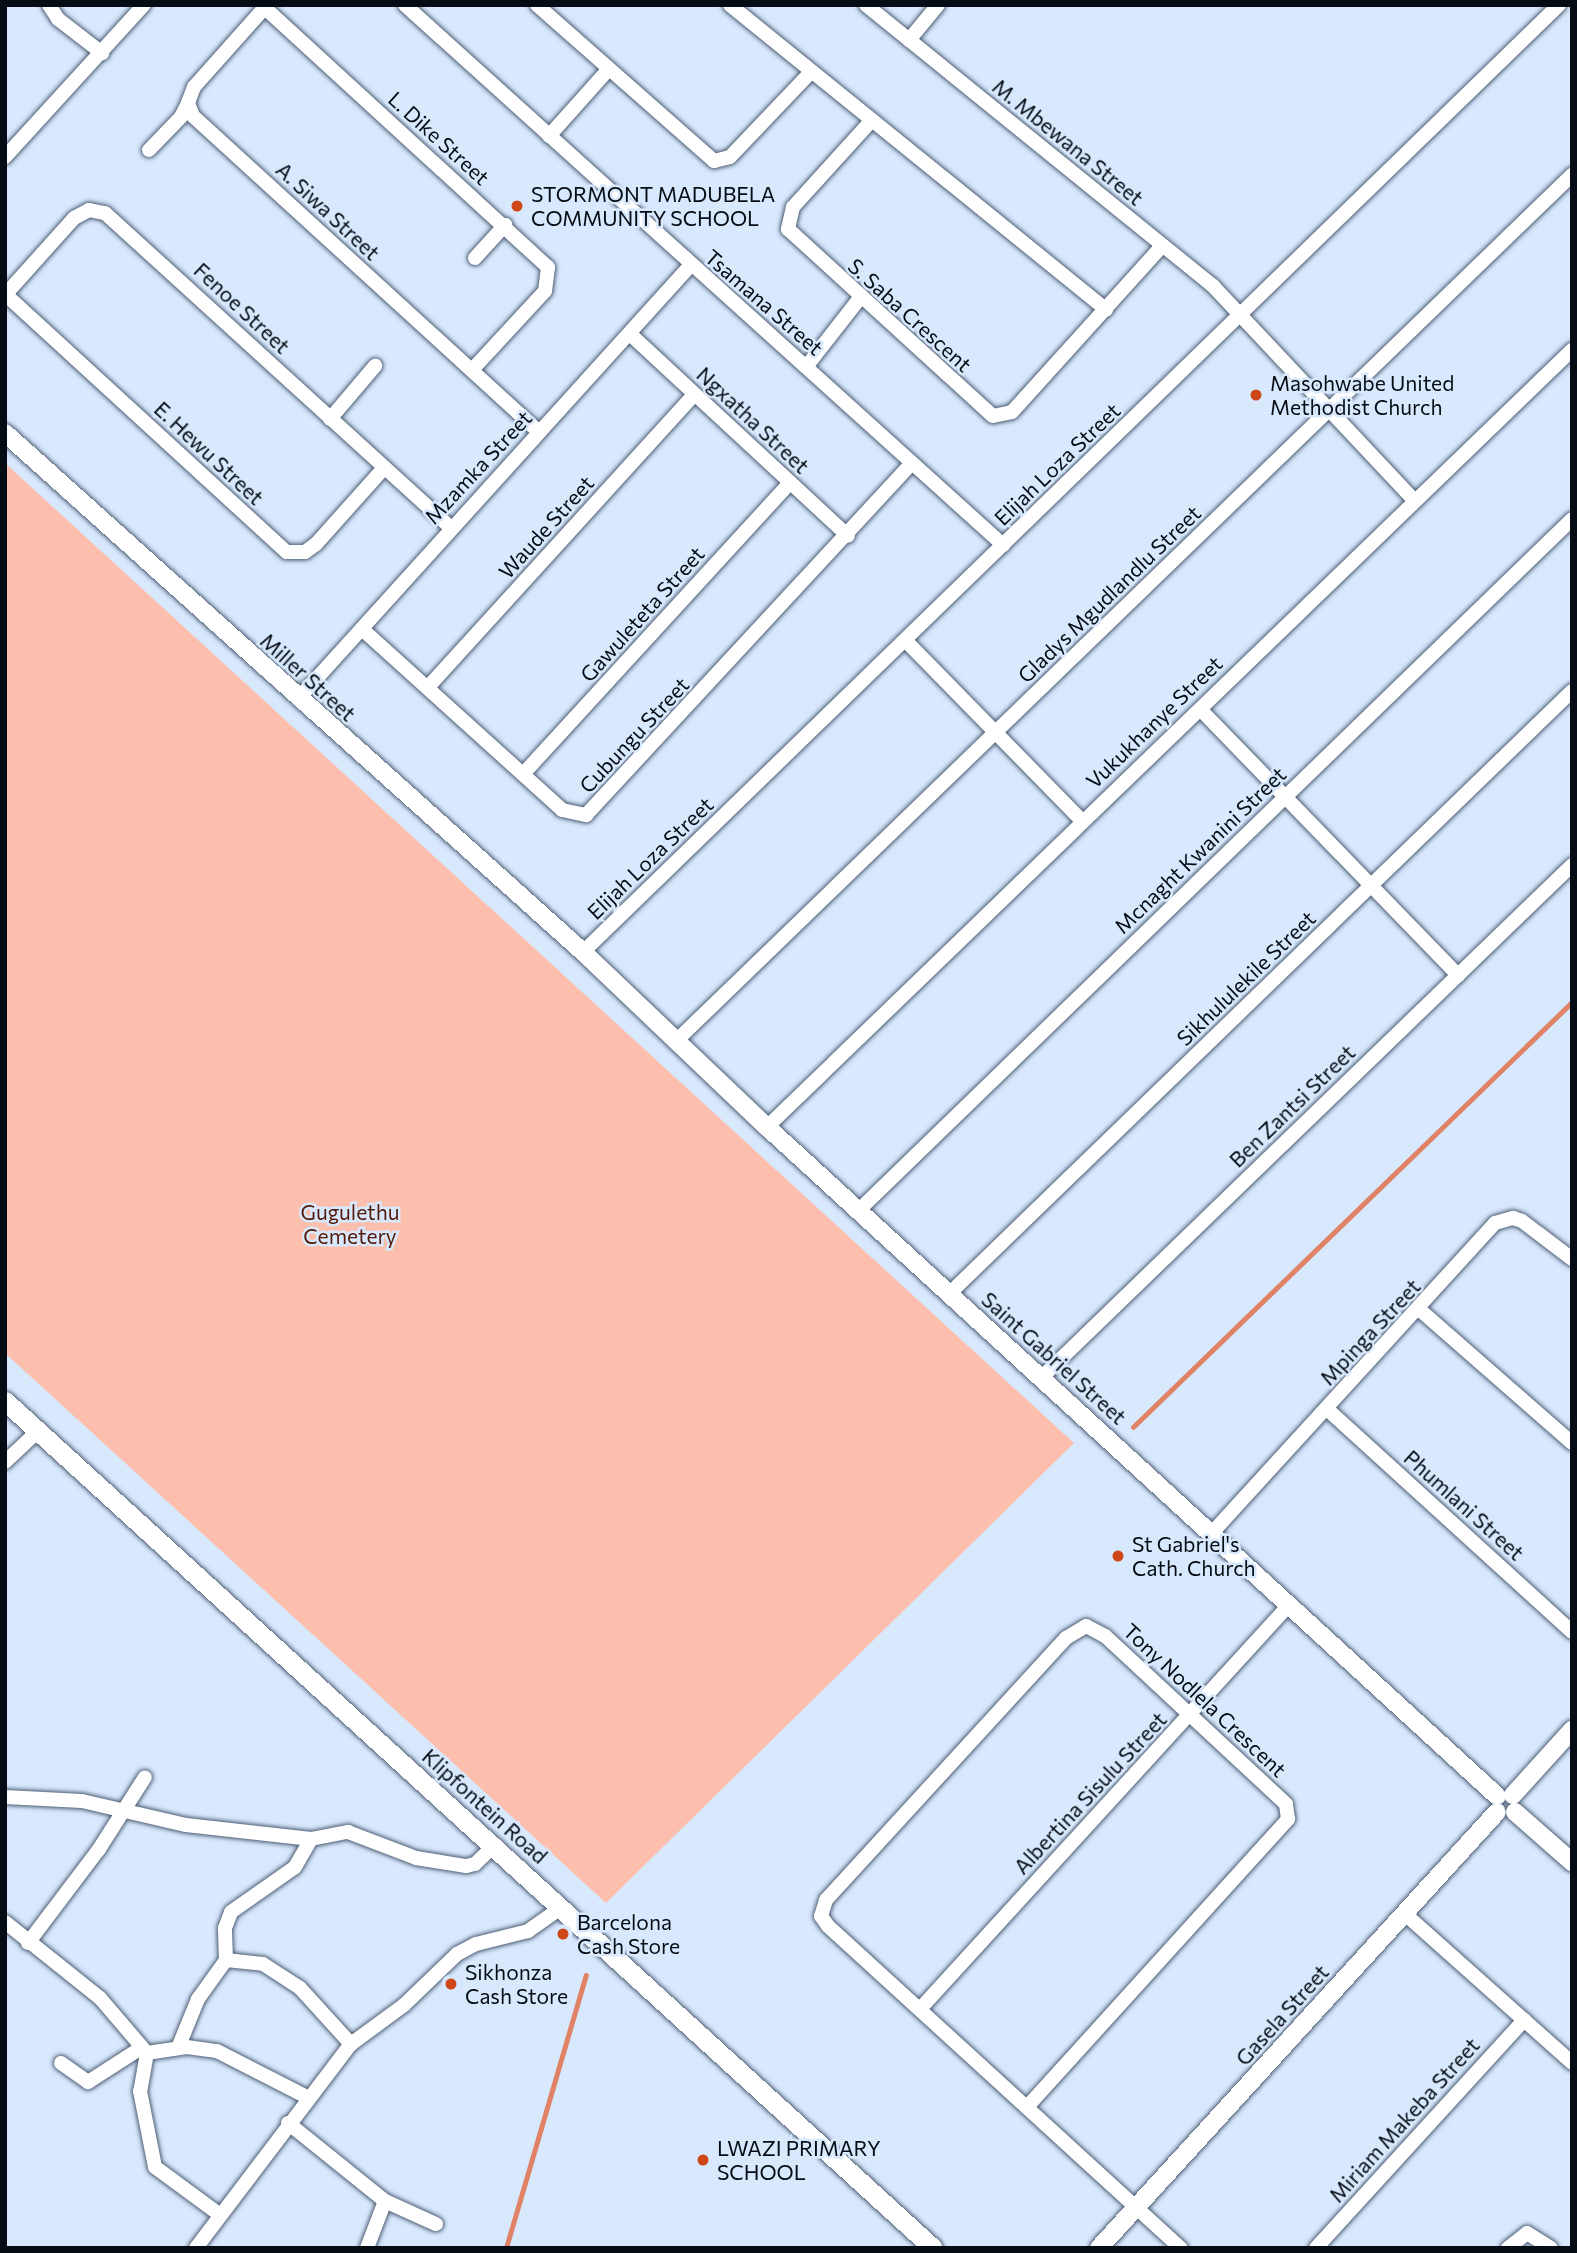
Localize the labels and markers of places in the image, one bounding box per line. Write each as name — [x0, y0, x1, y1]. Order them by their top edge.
place label: STORMONT MADUBELA COMMUNITY SCHOOL — [531, 181, 775, 231]
marker: STORMONT MADUBELA COMMUNITY SCHOOL — [509, 198, 525, 214]
place label: Masohwabe United Methodist Church — [1270, 370, 1454, 420]
marker: Masohwabe United Methodist Church — [1248, 387, 1264, 403]
place label: St Gabriel's Cath. Church — [1132, 1531, 1256, 1581]
marker: St Gabriel's Cath. Church — [1110, 1548, 1126, 1564]
place label: Barcelona Cash Store — [577, 1909, 680, 1959]
marker: Barcelona Cash Store — [555, 1926, 571, 1942]
place label: Sikhonza Cash Store — [465, 1959, 568, 2009]
marker: Sikhonza Cash Store — [443, 1976, 459, 1992]
place label: LWAZI PRIMARY SCHOOL — [717, 2135, 881, 2185]
marker: LWAZI PRIMARY SCHOOL — [695, 2152, 711, 2168]

